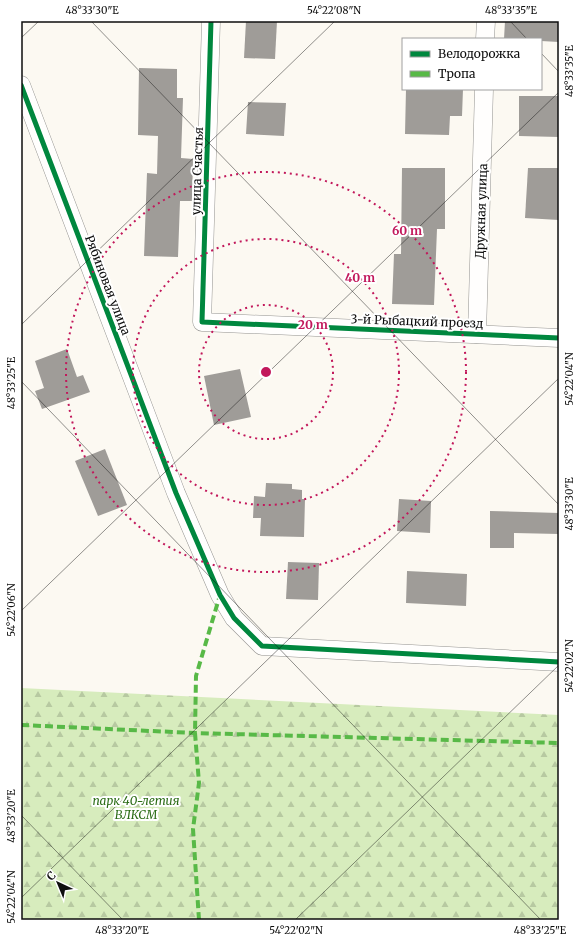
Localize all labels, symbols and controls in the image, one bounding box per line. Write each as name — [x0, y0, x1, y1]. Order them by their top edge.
text: 48°33'30"E — [65, 4, 119, 17]
text: 54°22'08"N — [307, 4, 361, 17]
text: 48°33'35"E — [485, 4, 538, 17]
legend — [402, 38, 542, 90]
text: 48°33'35"E — [563, 44, 576, 97]
text: Велодорожка — [438, 46, 521, 61]
text: Тропа — [438, 66, 476, 81]
street label: улица Счастья — [188, 127, 206, 215]
street label: Дружная улица — [472, 163, 490, 259]
text: 60 m — [392, 223, 422, 238]
street label: Рябиновая улица — [82, 233, 134, 338]
text: 40 m — [345, 270, 375, 285]
street label: 3-й Рыбацкий проезд — [350, 311, 484, 331]
text: 20 m — [298, 317, 328, 332]
text: 54°22'04"N — [563, 352, 576, 406]
text: 48°33'25"E — [5, 356, 18, 409]
centre of rings — [259, 365, 273, 379]
text: 48°33'30"E — [563, 477, 576, 531]
text: 54°22'06"N — [5, 583, 18, 637]
text: 54°22'02"N — [563, 639, 576, 693]
text: 48°33'20"E — [5, 789, 18, 843]
park label: парк 40-летия ВЛКСМ — [92, 793, 180, 822]
north arrow — [38, 863, 78, 903]
text: С — [44, 868, 59, 883]
text: 54°22'04"N — [5, 870, 18, 924]
text: 48°33'20"E — [95, 924, 149, 937]
text: 54°22'02"N — [269, 924, 323, 937]
text: 48°33'25"E — [514, 924, 567, 937]

